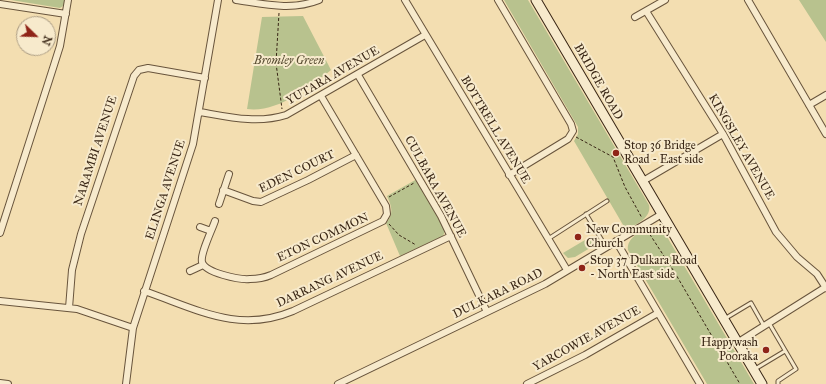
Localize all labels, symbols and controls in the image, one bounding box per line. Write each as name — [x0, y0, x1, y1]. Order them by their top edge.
north arrow — [16, 16, 56, 56]
text: N — [39, 34, 54, 47]
street label: BRIDGE ROAD — [570, 41, 626, 123]
street label: YUTARA AVENUE — [284, 44, 382, 108]
park label: Bromley Green — [254, 54, 324, 68]
street label: BOTTRELL AVENUE — [457, 73, 533, 187]
street label: KINGSLEY AVENUE — [705, 92, 777, 202]
street label: NARAMBI AVENUE — [71, 94, 121, 208]
street label: CULBARA AVENUE — [401, 134, 469, 240]
street label: ELINGA AVENUE — [143, 138, 189, 242]
place label: Stop 36 Bridge Road - East side — [624, 139, 703, 167]
street label: EDEN COURT — [257, 147, 337, 197]
marker: Stop 36 Bridge Road - East side — [611, 148, 621, 158]
street label: ETON COMMON — [275, 210, 371, 266]
place label: New Community Church — [586, 223, 672, 251]
marker: New Community Church — [573, 232, 583, 242]
street label: DARRANG AVENUE — [274, 249, 386, 311]
place label: Stop 37 Dulkara Road - North East side — [590, 254, 697, 282]
marker: Stop 37 Dulkara Road - North East side — [577, 263, 587, 273]
street label: DULKARA ROAD — [451, 266, 545, 322]
street label: YARCOWIE AVENUE — [531, 303, 643, 375]
place label: Happywash Pooraka — [701, 336, 758, 364]
marker: Happywash Pooraka — [761, 345, 771, 355]

